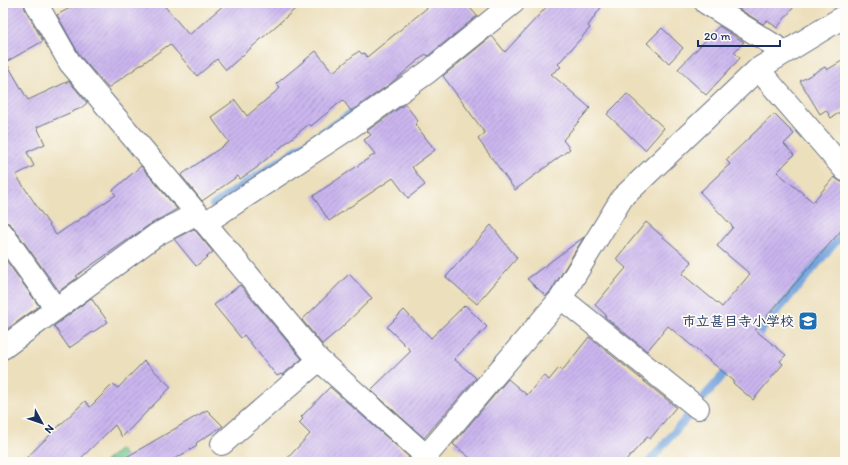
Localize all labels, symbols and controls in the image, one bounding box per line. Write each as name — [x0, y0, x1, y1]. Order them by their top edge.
scale bar — [698, 22, 780, 48]
text: 20 m — [704, 29, 731, 43]
school or university icon: 市立甚目寺小学校 — [797, 310, 819, 332]
place label: 市立甚目寺小学校 — [682, 313, 794, 330]
north arrow — [22, 403, 62, 443]
text: N — [42, 422, 57, 436]

